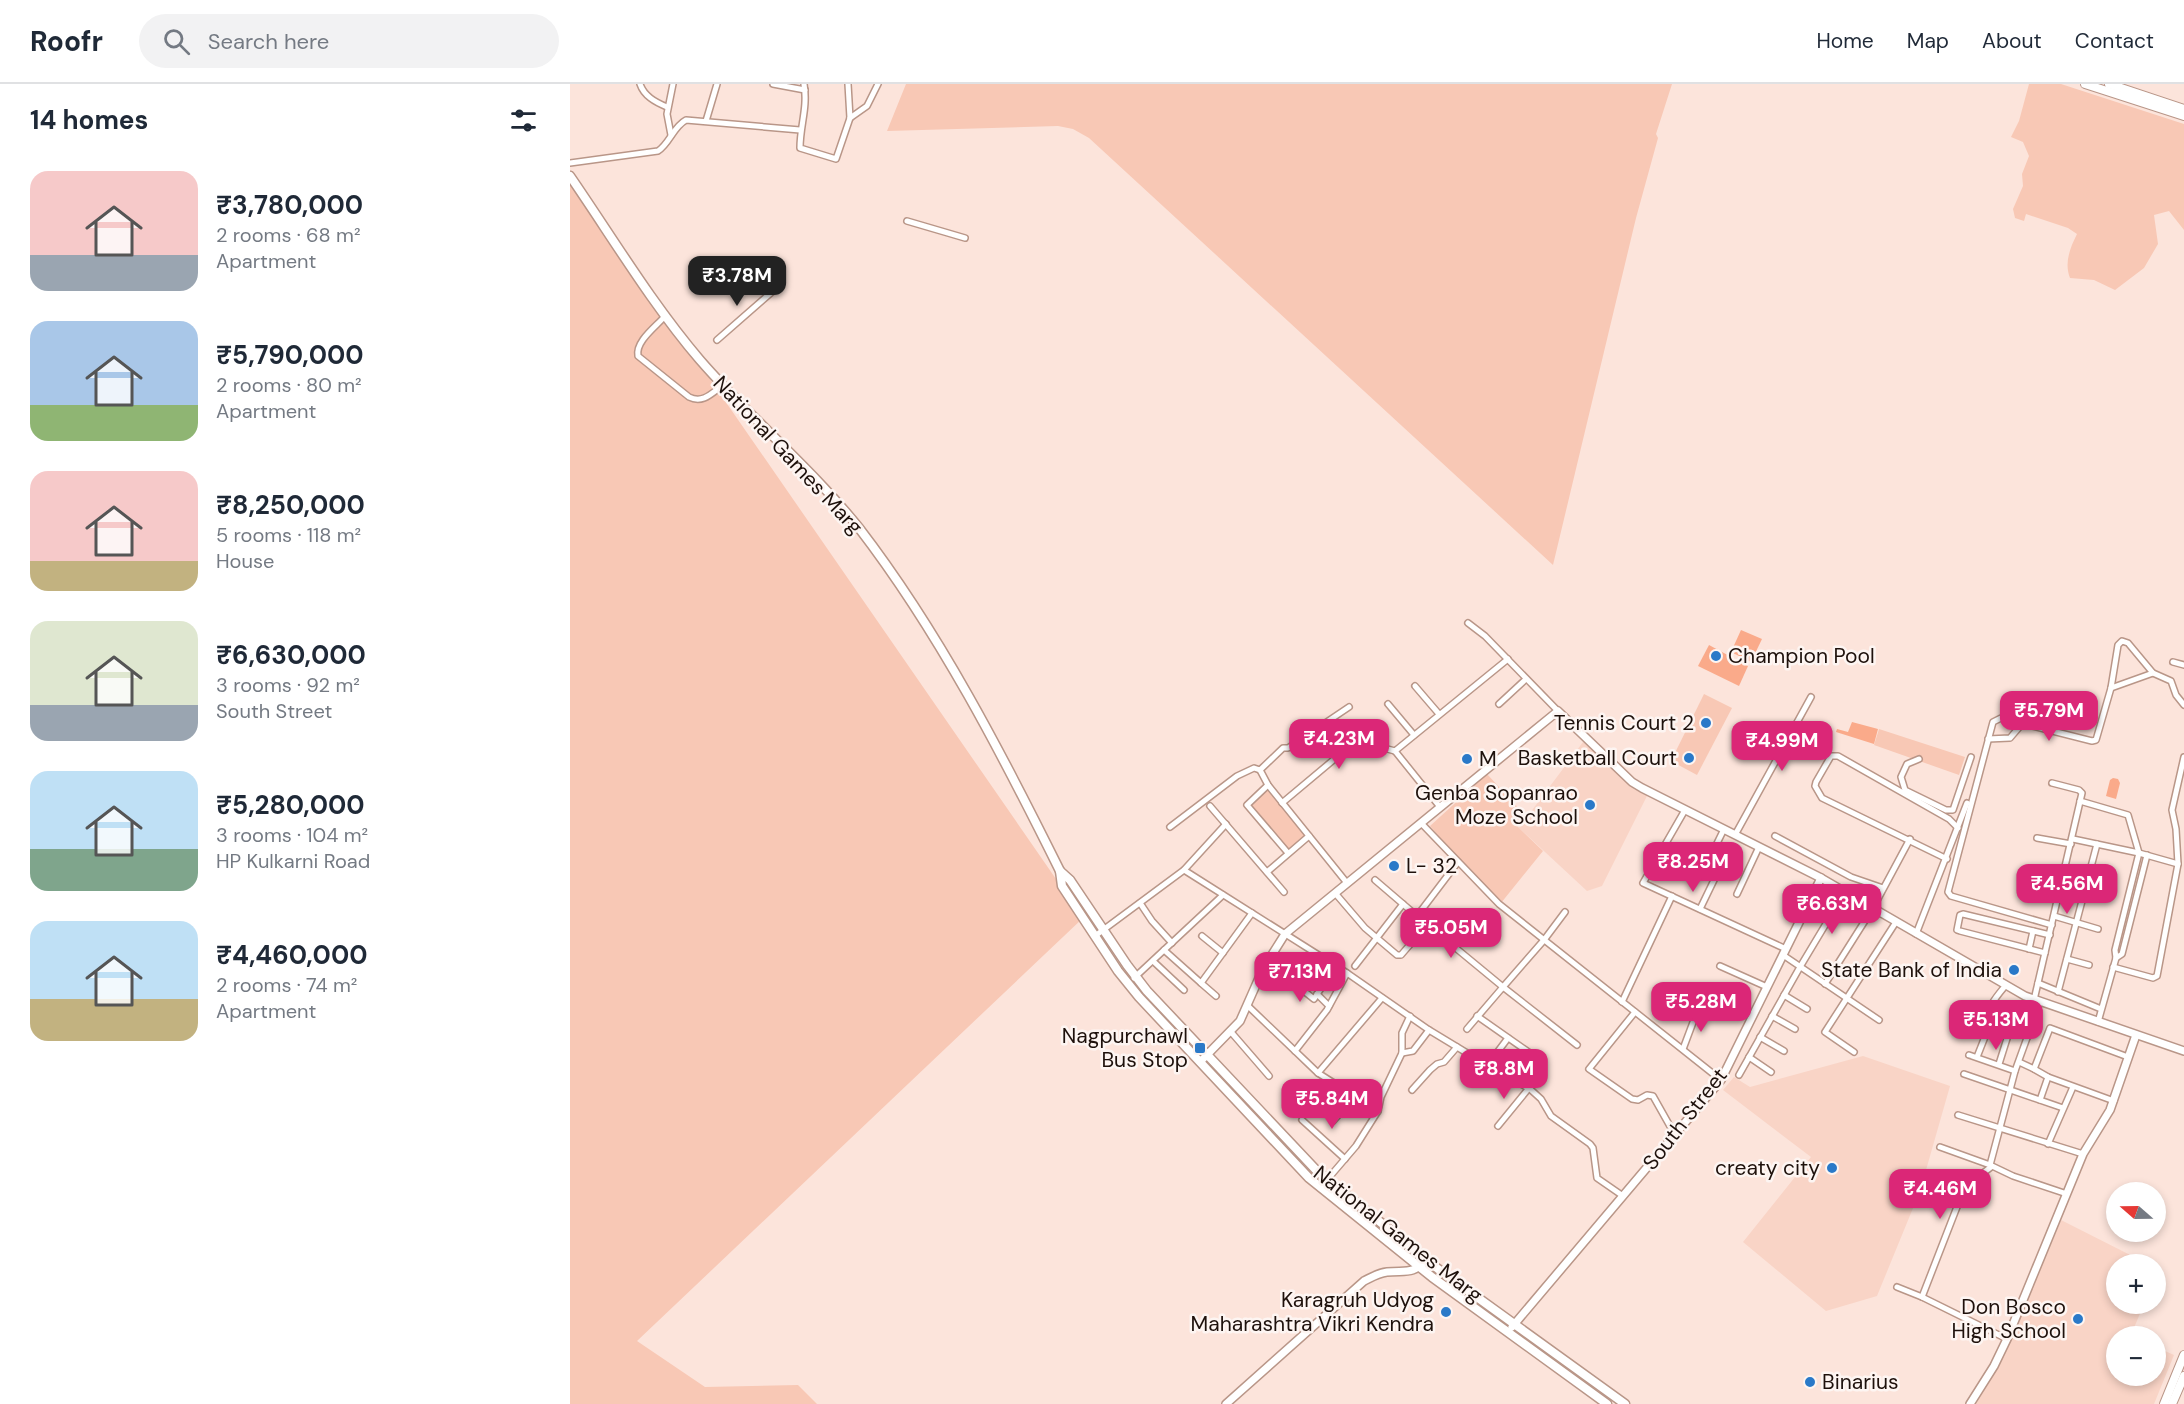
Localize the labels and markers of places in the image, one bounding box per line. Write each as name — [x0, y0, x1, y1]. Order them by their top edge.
pin: ₹3.78M — [688, 256, 786, 307]
place label: Champion Pool — [1728, 642, 1875, 670]
marker: Champion Pool — [1709, 649, 1723, 663]
pin: ₹5.79M — [2000, 691, 2098, 742]
place label: Tennis Court 2 — [1554, 709, 1694, 737]
marker: Tennis Court 2 — [1699, 716, 1713, 730]
pin: ₹4.23M — [1290, 719, 1388, 770]
pin: ₹4.99M — [1733, 721, 1831, 772]
place label: Basketball Court — [1518, 744, 1677, 772]
place label: M — [1479, 745, 1497, 773]
marker: Basketball Court — [1682, 751, 1696, 765]
marker: M — [1460, 752, 1474, 766]
place label: Genba Sopanrao Moze School — [1415, 779, 1578, 831]
marker: Genba Sopanrao Moze School — [1583, 798, 1597, 812]
pin: ₹8.25M — [1644, 842, 1742, 893]
place label: L- 32 — [1406, 852, 1457, 880]
marker: L- 32 — [1387, 859, 1401, 873]
pin: ₹4.56M — [2018, 864, 2116, 915]
pin: ₹6.63M — [1783, 884, 1881, 935]
pin: ₹5.05M — [1402, 908, 1500, 959]
pin: ₹7.13M — [1251, 952, 1349, 1003]
place label: State Bank of India — [1821, 956, 2002, 984]
marker: State Bank of India — [2007, 963, 2021, 977]
pin: ₹5.28M — [1652, 982, 1750, 1033]
pin: ₹5.13M — [1947, 1000, 2045, 1051]
place label: Nagpurchawl Bus Stop — [1062, 1022, 1188, 1074]
marker: Nagpurchawl Bus Stop — [1193, 1041, 1207, 1055]
pin: ₹8.8M — [1462, 1049, 1546, 1100]
pin: ₹5.84M — [1283, 1079, 1381, 1130]
place label: creaty city — [1715, 1154, 1820, 1182]
marker: creaty city — [1825, 1161, 1839, 1175]
pin: ₹4.46M — [1891, 1169, 1989, 1220]
place label: Karagruh Udyog Maharashtra Vikri Kendra — [1191, 1286, 1434, 1338]
place label: Don Bosco High School — [1951, 1293, 2066, 1345]
marker: Karagruh Udyog Maharashtra Vikri Kendra — [1439, 1305, 1453, 1319]
marker: Don Bosco High School — [2071, 1312, 2085, 1326]
place label: Binarius — [1822, 1368, 1899, 1396]
marker: Binarius — [1803, 1375, 1817, 1389]

